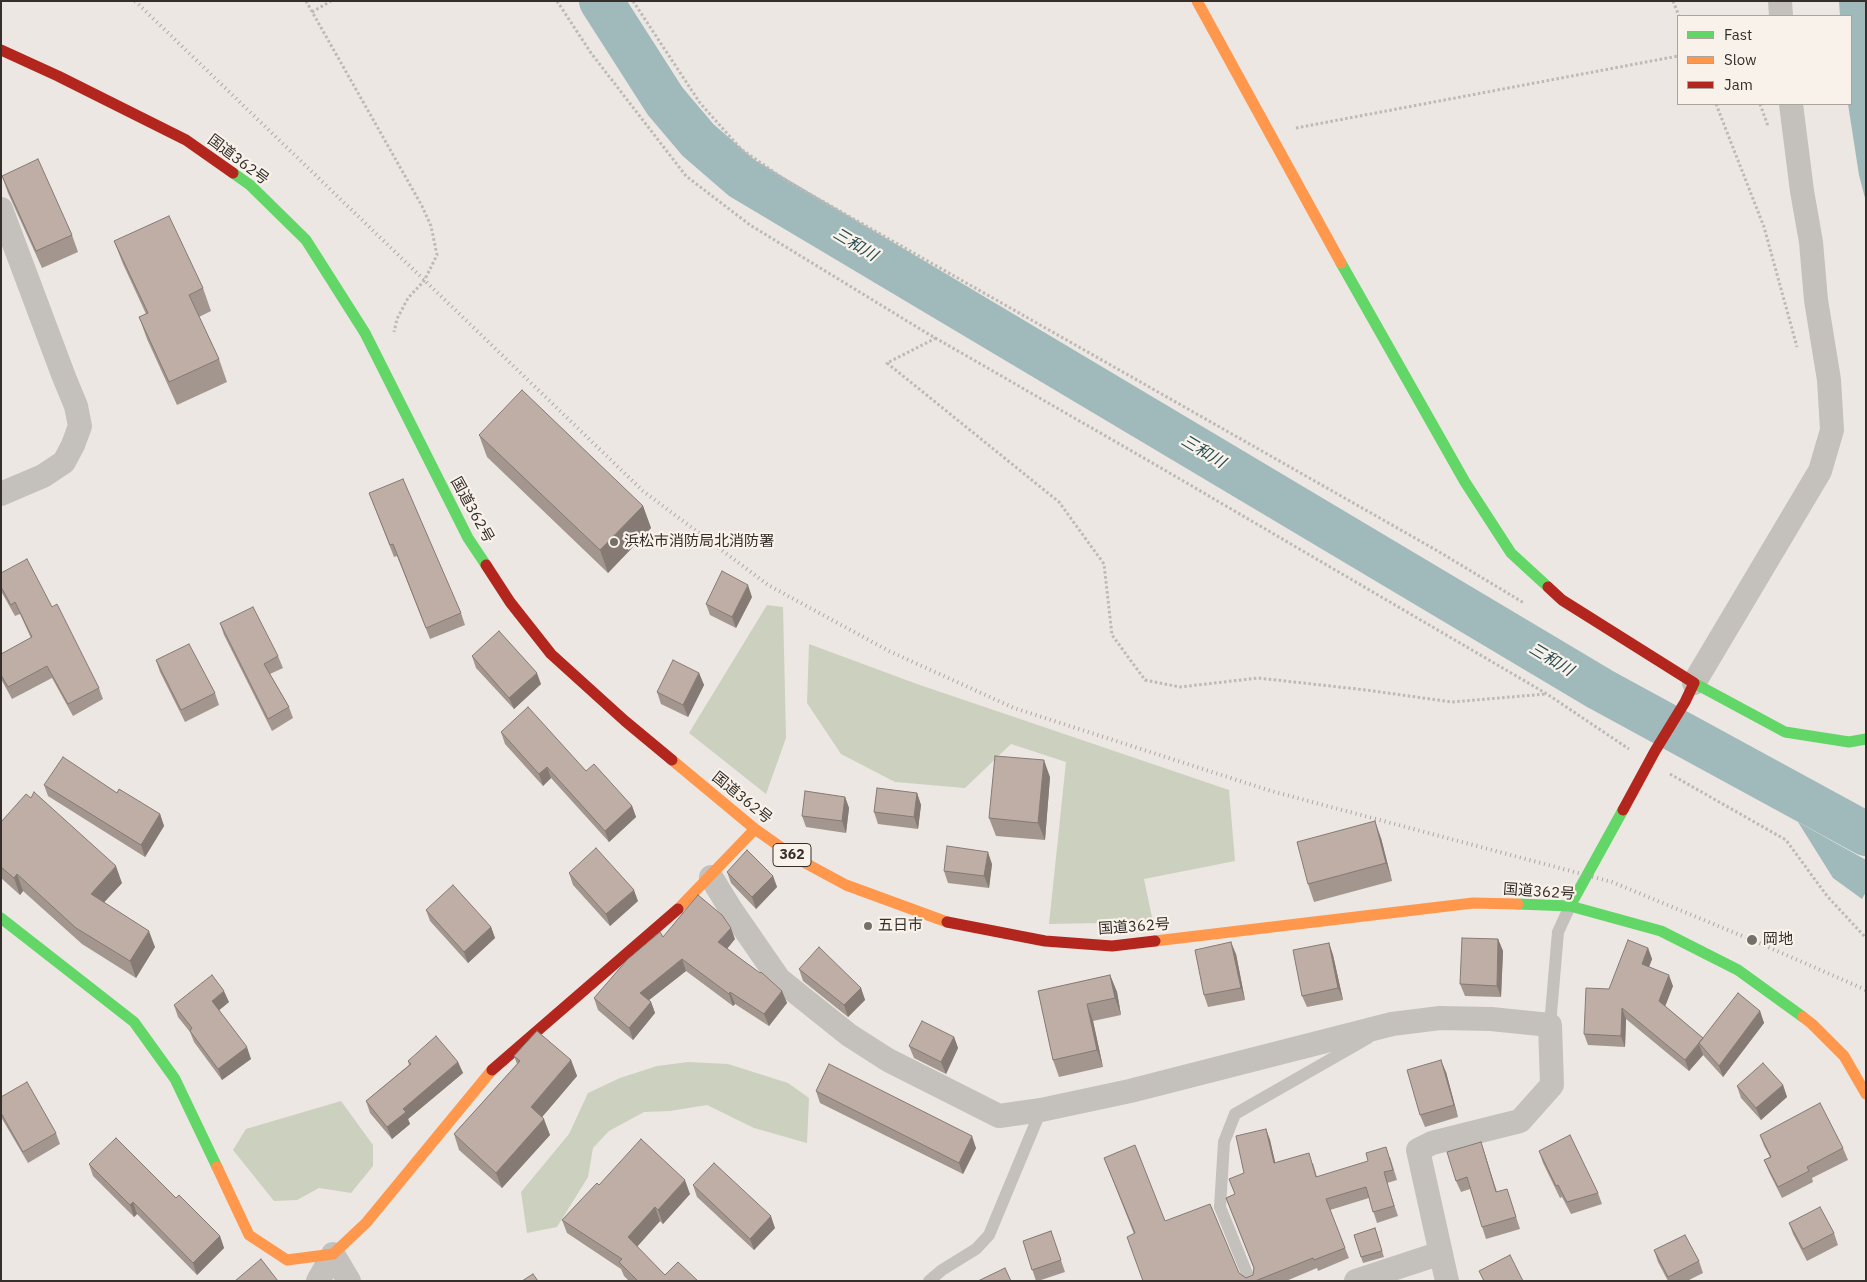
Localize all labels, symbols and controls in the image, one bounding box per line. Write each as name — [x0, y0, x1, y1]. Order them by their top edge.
legend — [1677, 15, 1852, 105]
text: Fast — [1724, 25, 1752, 44]
text: Slow — [1724, 50, 1757, 69]
text: Jam — [1724, 75, 1753, 94]
street label: 国道362号 — [204, 131, 272, 189]
water label: 三和川 — [829, 224, 881, 266]
water label: 三和川 — [1177, 431, 1229, 473]
street label: 国道362号 — [447, 474, 497, 546]
place label: 浜松市消防局北消防署 — [624, 533, 774, 551]
marker: 浜松市消防局北消防署 — [608, 536, 620, 548]
water label: 三和川 — [1525, 639, 1577, 681]
street label: 国道362号 — [708, 768, 776, 828]
road number: 362 — [773, 844, 811, 866]
street label: 国道362号 — [1502, 881, 1576, 903]
street label: 国道362号 — [1097, 916, 1171, 938]
place label: 五日市 — [878, 917, 923, 935]
marker: 五日市 — [862, 920, 874, 932]
place label: 岡地 — [1763, 931, 1793, 949]
marker: 岡地 — [1745, 933, 1759, 947]

